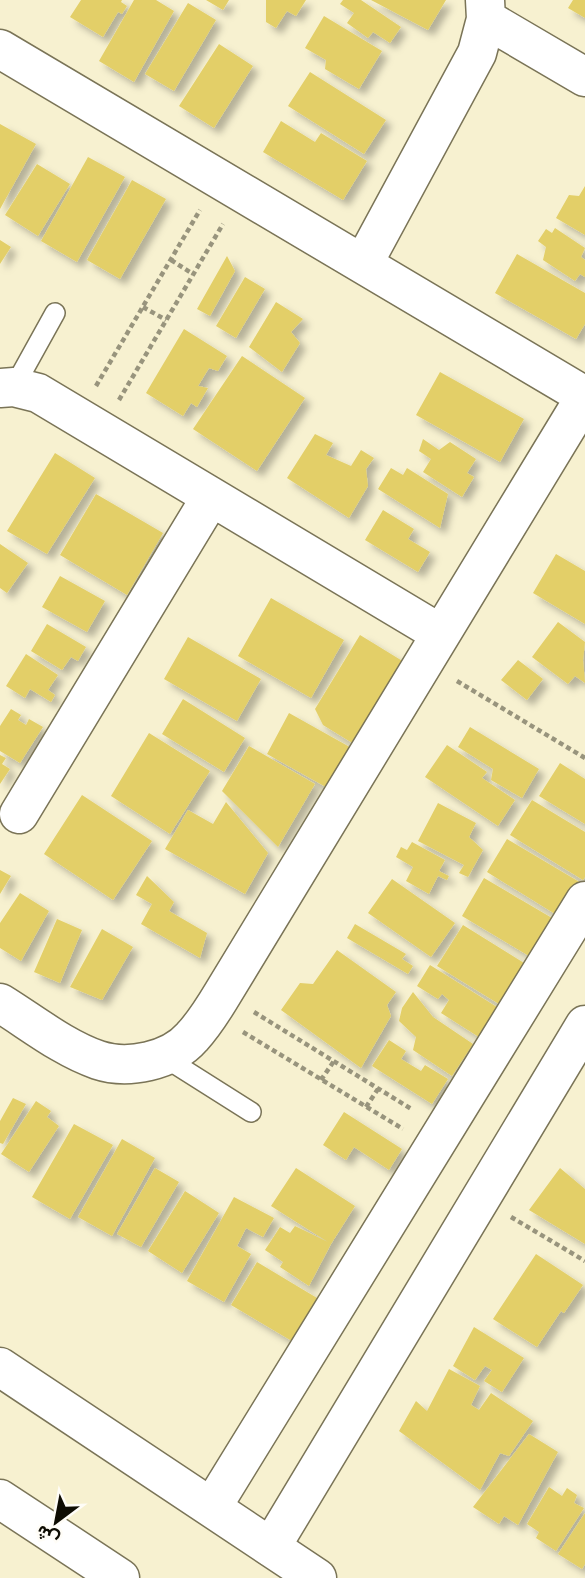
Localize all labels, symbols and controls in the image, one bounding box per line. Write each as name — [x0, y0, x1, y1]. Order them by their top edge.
north arrow — [21, 1487, 91, 1557]
text: ش — [31, 1520, 63, 1552]

